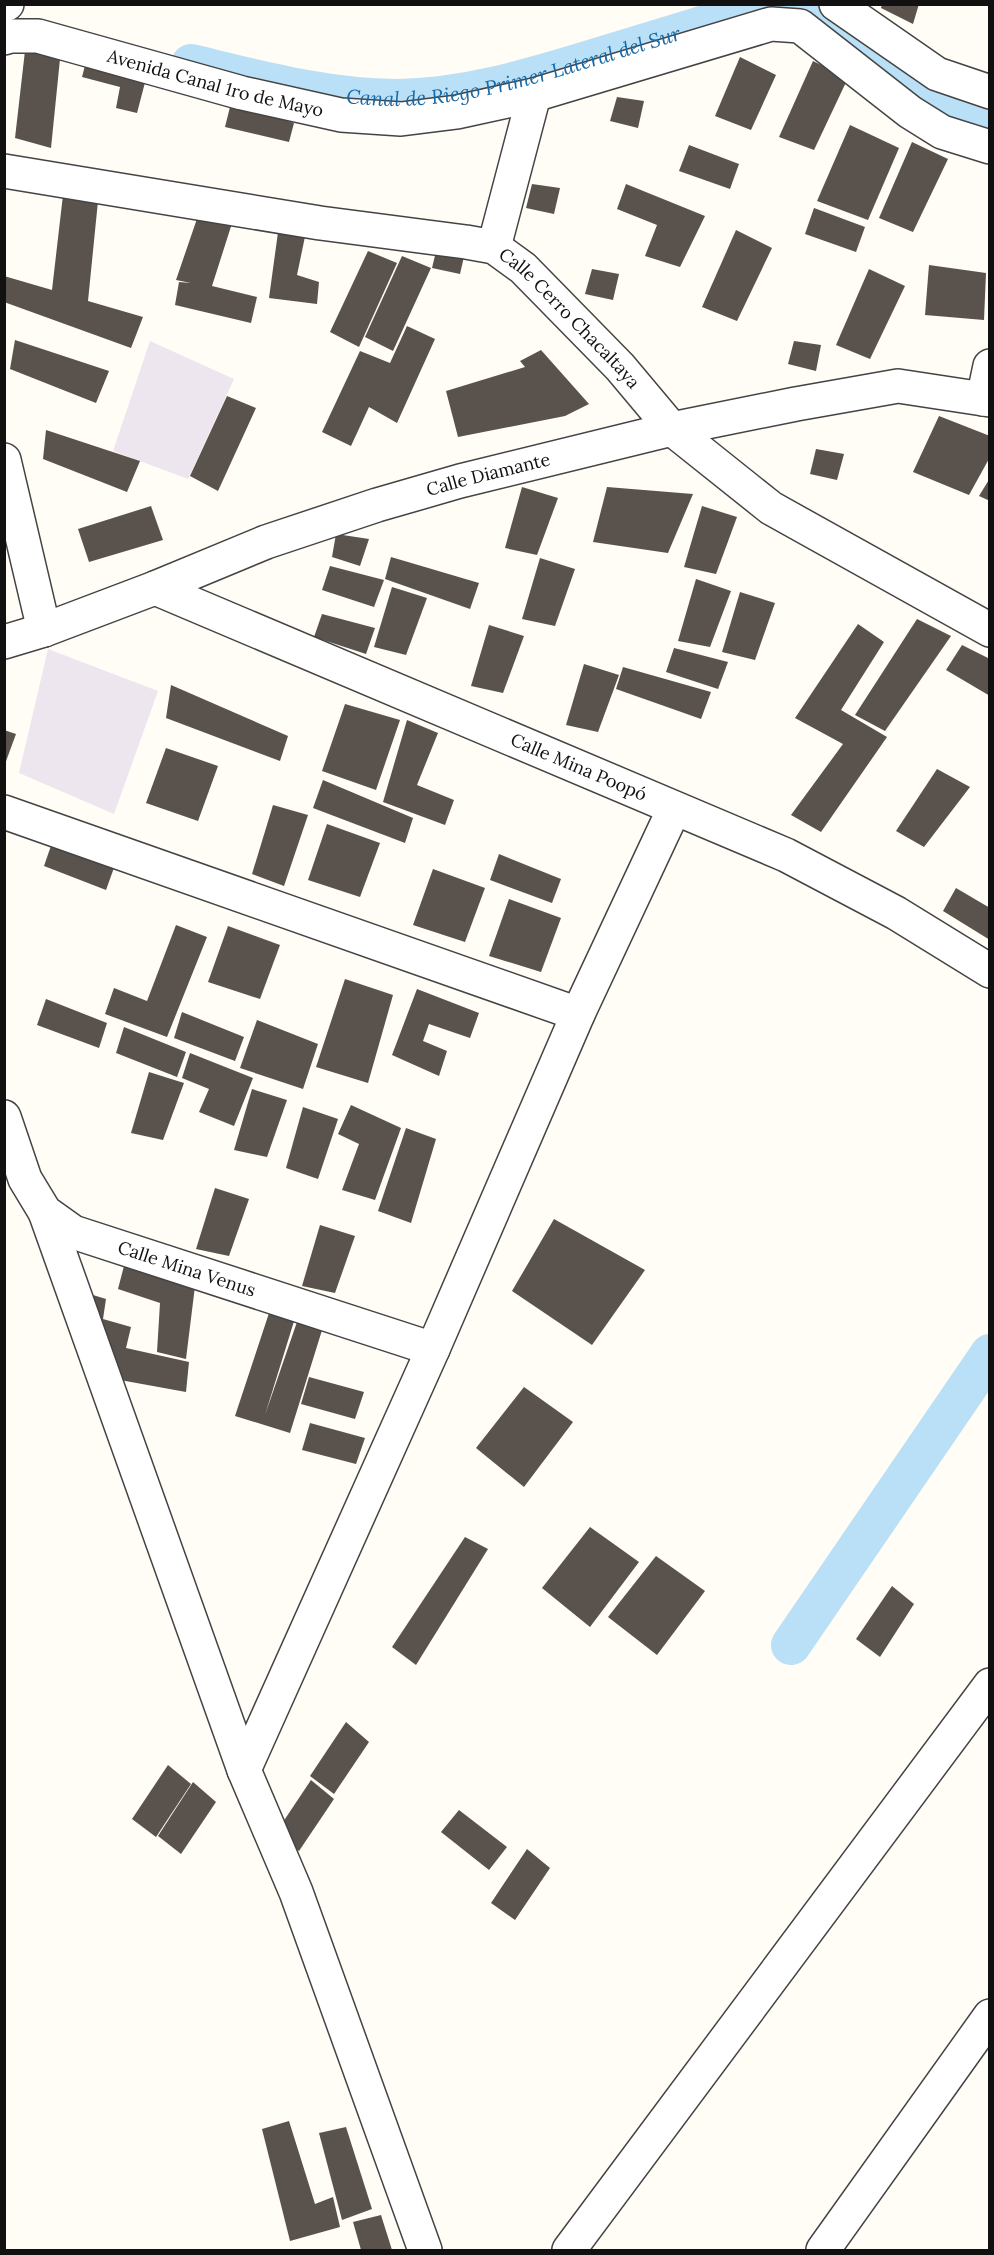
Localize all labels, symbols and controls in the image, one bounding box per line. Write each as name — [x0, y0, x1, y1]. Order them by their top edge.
water label: Canal de Riego Primer Lateral del Sur — [345, 20, 684, 111]
street label: Avenida Canal 1ro de Mayo — [104, 44, 326, 122]
street label: Calle Cerro Chacaltaya — [495, 242, 645, 393]
street label: Calle Diamante — [424, 447, 553, 501]
street label: Calle Mina Poopó — [507, 728, 650, 806]
street label: Calle Mina Venus — [115, 1235, 259, 1302]

